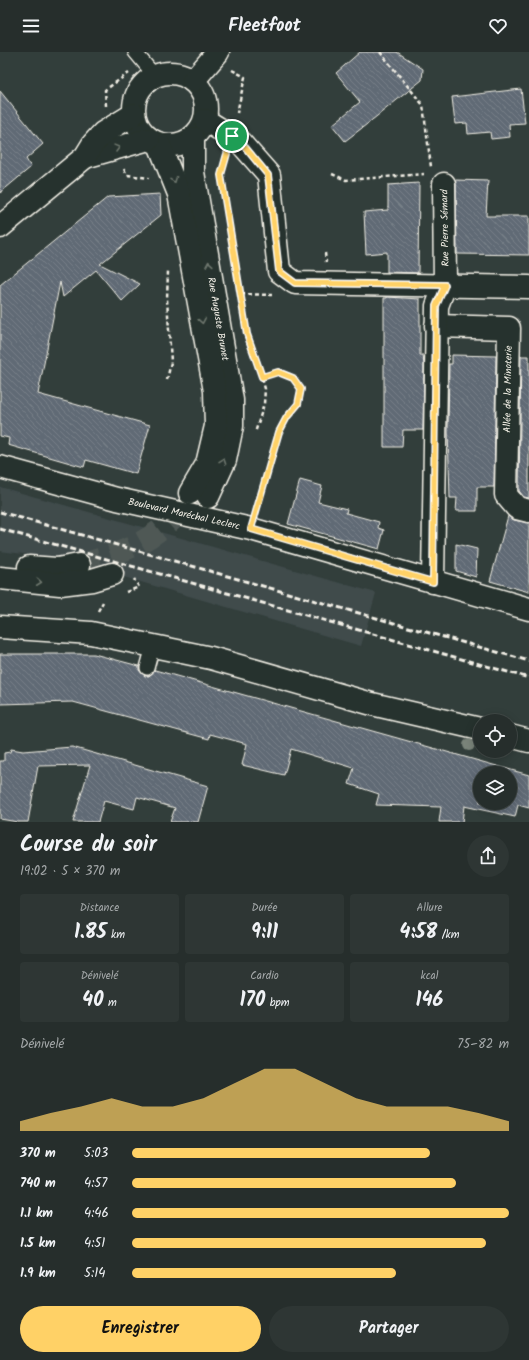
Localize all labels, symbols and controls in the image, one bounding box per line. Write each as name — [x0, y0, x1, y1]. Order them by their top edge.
text: Fleetfoot — [228, 12, 301, 41]
icon: menu — [20, 15, 42, 37]
icon: heart — [487, 15, 509, 37]
pin — [215, 119, 249, 153]
icon: arrive — [221, 125, 243, 147]
one-way arrow — [113, 144, 120, 153]
one-way arrow — [169, 177, 177, 184]
street label: Rue Pierre Sémard — [436, 188, 454, 267]
one-way arrow — [205, 261, 214, 267]
street label: Rue Auguste Brunet — [203, 276, 233, 362]
one-way arrow — [197, 318, 206, 324]
street label: Allée de la Minoterie — [499, 345, 517, 433]
one-way arrow — [219, 458, 227, 465]
street label: Boulevard Maréchal Leclerc — [126, 494, 242, 534]
one-way arrow — [36, 577, 42, 586]
map controls — [473, 714, 517, 810]
button: locate — [473, 714, 517, 758]
button: layers — [473, 766, 517, 810]
text: Course du soir — [20, 828, 157, 863]
button: share — [467, 835, 509, 877]
text: 19:02 · 5 × 370 m — [20, 861, 120, 882]
text: Distance — [80, 899, 119, 917]
text: Durée — [252, 899, 277, 917]
text: Allure — [417, 899, 442, 917]
text: 1.85 — [74, 917, 107, 949]
text: 9:11 — [251, 917, 278, 949]
text: 4:58 — [400, 917, 437, 949]
text: km — [107, 926, 125, 944]
text: /km — [437, 926, 459, 944]
text: Dénivelé — [81, 967, 118, 985]
text: Cardio — [250, 967, 279, 985]
text: kcal — [421, 967, 438, 985]
text: 40 — [82, 985, 104, 1017]
text: 170 — [240, 985, 265, 1017]
text: 146 — [416, 985, 443, 1017]
text: m — [104, 994, 117, 1012]
text: bpm — [265, 994, 289, 1012]
text: Dénivelé — [20, 1034, 64, 1055]
text: 75–82 m — [457, 1034, 509, 1055]
text: 370 m — [20, 1143, 56, 1164]
text: 5:03 — [84, 1143, 108, 1164]
text: 740 m — [20, 1173, 56, 1194]
text: 4:57 — [84, 1173, 107, 1194]
text: 1.1 km — [20, 1203, 53, 1224]
text: 4:46 — [84, 1203, 109, 1224]
text: 1.5 km — [20, 1233, 56, 1254]
text: 4:51 — [84, 1233, 105, 1254]
text: 1.9 km — [20, 1263, 56, 1284]
text: 5:14 — [84, 1263, 105, 1284]
button: Enregistrer — [20, 1306, 261, 1352]
button: Partager — [269, 1306, 509, 1352]

